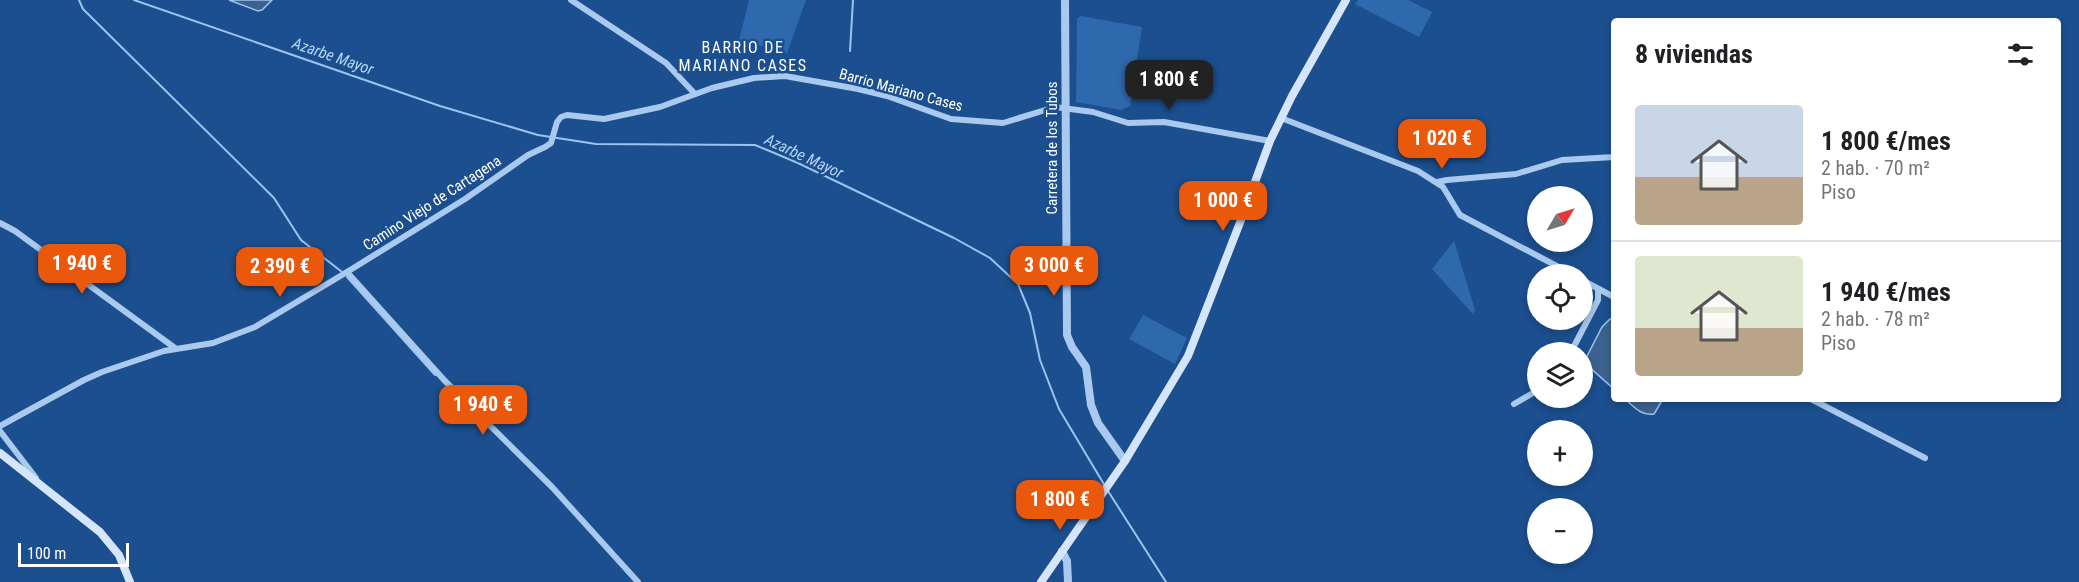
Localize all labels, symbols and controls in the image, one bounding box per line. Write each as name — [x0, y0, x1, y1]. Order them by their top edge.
water label: Azarbe Mayor — [289, 33, 377, 79]
district label: BARRIO DE MARIANO CASES — [679, 38, 807, 75]
icon: filters — [2004, 38, 2037, 71]
text: 8 viviendas — [1635, 39, 1753, 69]
pin: 1 800 € — [1114, 60, 1224, 111]
street label: Barrio Mariano Cases — [837, 65, 965, 115]
text: 1 800 € — [1139, 67, 1199, 91]
street label: Carretera de los Tubos — [1043, 81, 1061, 215]
pin: 1 020 € — [1387, 119, 1497, 170]
text: 1 020 € — [1412, 126, 1472, 150]
text: 1 800 €/mes — [1821, 126, 1951, 156]
water label: Azarbe Mayor — [761, 129, 847, 183]
icon: home — [1683, 129, 1755, 201]
street label: Camino Viejo de Cartagena — [360, 152, 504, 254]
text: 2 hab. · 70 m² — [1821, 156, 1930, 180]
text: Piso — [1821, 180, 1856, 204]
pin: 1 000 € — [1168, 181, 1278, 232]
north arrow — [1527, 186, 1593, 252]
map controls — [1527, 186, 1593, 564]
text: 1 000 € — [1193, 188, 1253, 212]
pin: 1 940 € — [27, 244, 137, 295]
pin: 3 000 € — [999, 246, 1109, 297]
pin: 2 390 € — [225, 247, 335, 298]
text: 1 940 € — [52, 251, 112, 275]
text: 3 000 € — [1024, 253, 1084, 277]
text: 2 390 € — [250, 254, 310, 278]
button: locate — [1527, 264, 1593, 330]
text: 1 940 €/mes — [1821, 277, 1951, 307]
icon: home — [1683, 280, 1755, 352]
text: 2 hab. · 78 m² — [1821, 307, 1930, 331]
text: Piso — [1821, 331, 1856, 355]
button: layers — [1527, 342, 1593, 408]
pin: 1 940 € — [428, 385, 538, 436]
text: 1 940 € — [453, 392, 513, 416]
button: + — [1527, 420, 1593, 486]
pin: 1 800 € — [1005, 480, 1115, 531]
text: 1 800 € — [1030, 487, 1090, 511]
button: − — [1527, 498, 1593, 564]
scale bar — [18, 540, 129, 568]
text: 100 m — [27, 544, 66, 563]

